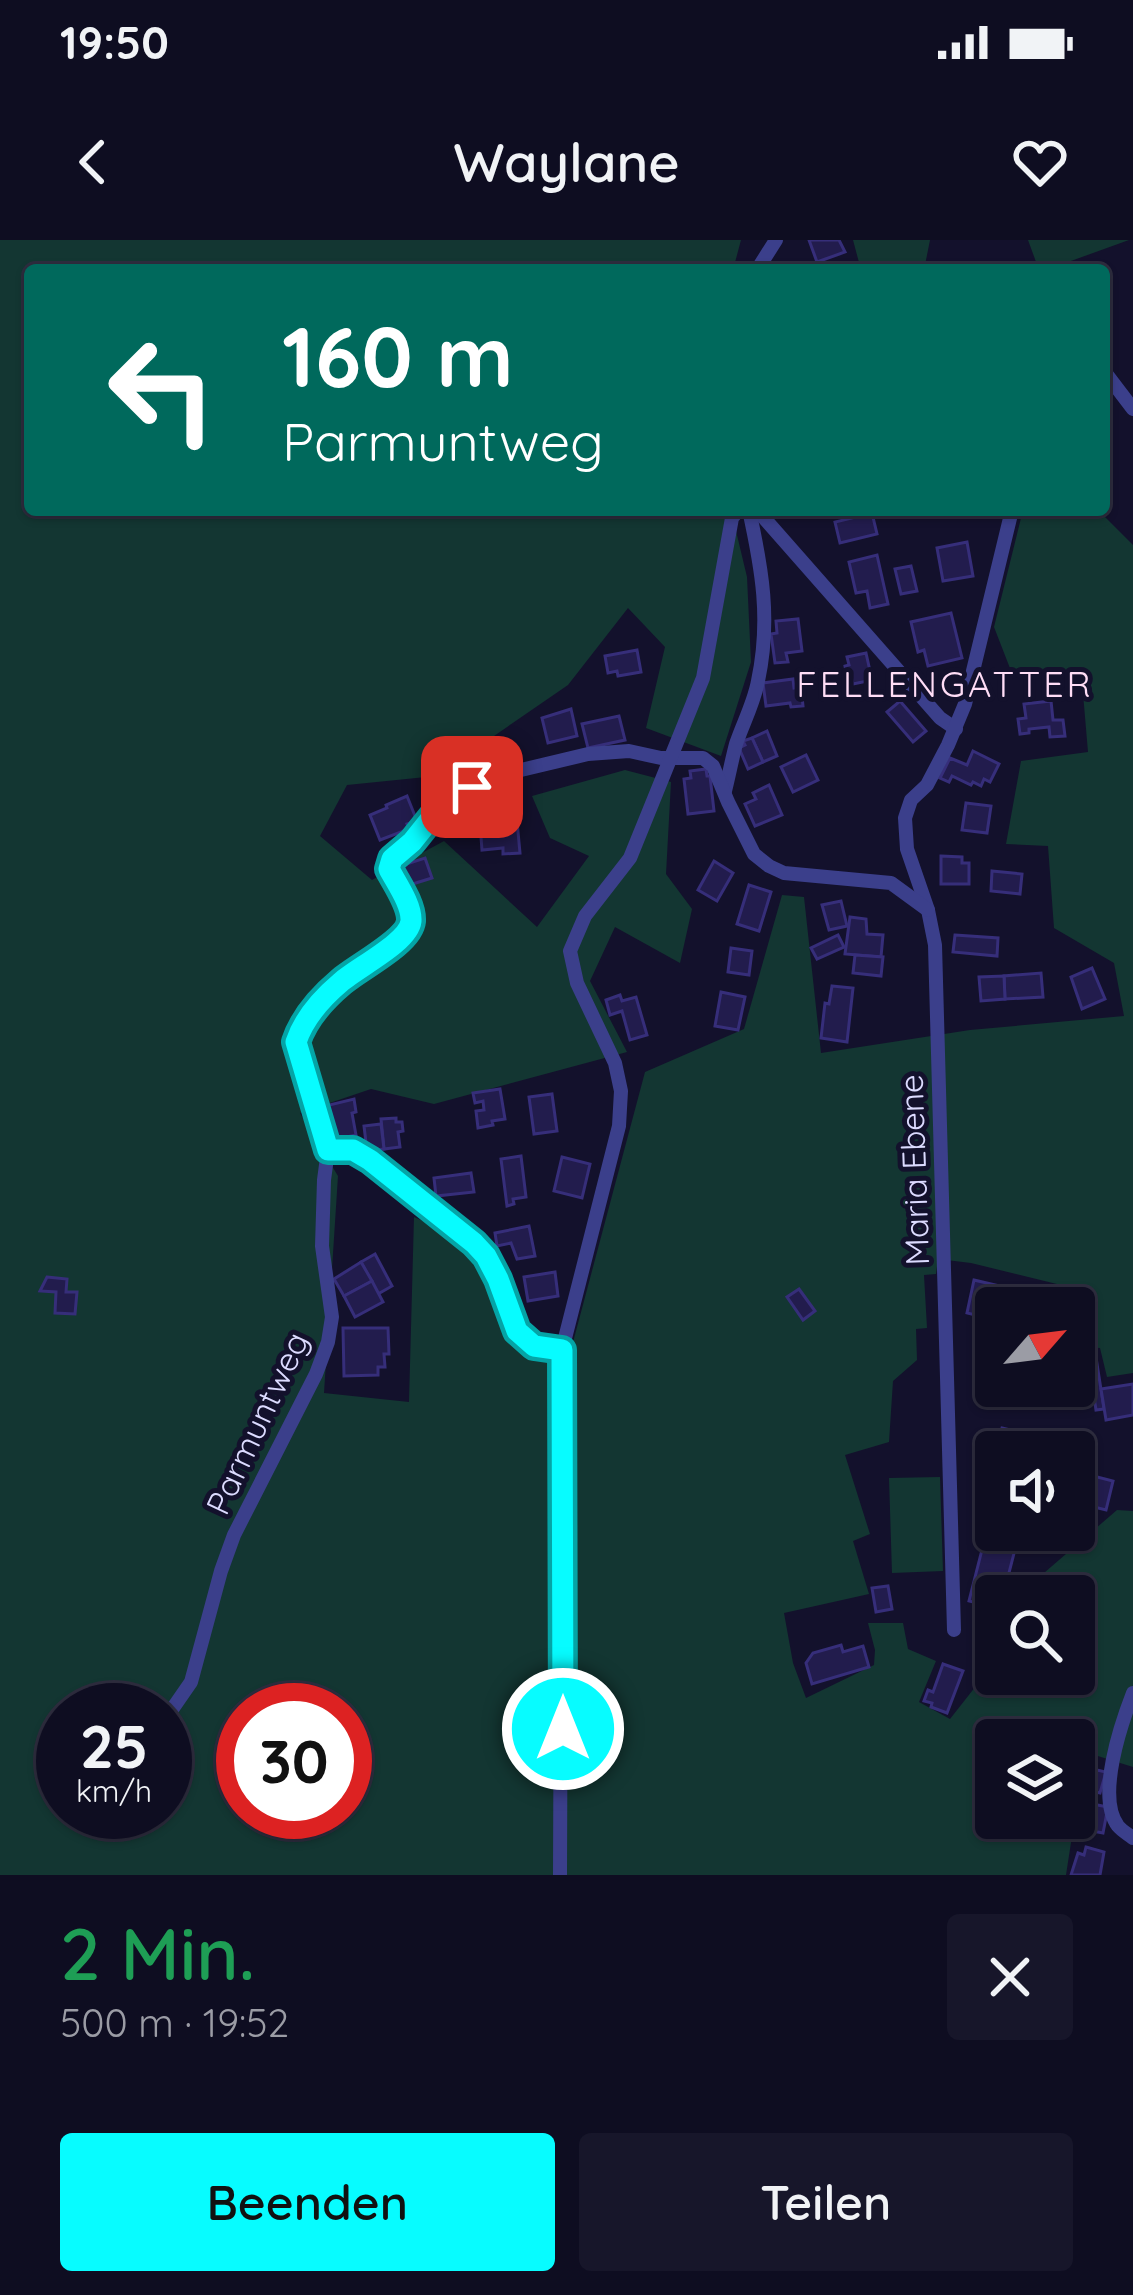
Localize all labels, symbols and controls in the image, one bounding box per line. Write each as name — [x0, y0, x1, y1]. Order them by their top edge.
text: 19:50 — [60, 14, 169, 70]
text: Waylane — [453, 128, 680, 196]
icon: back — [60, 129, 126, 195]
icon: heart — [1007, 129, 1073, 195]
text: 160 m — [282, 303, 514, 408]
icon: left — [84, 312, 240, 468]
text: Parmuntweg — [282, 407, 604, 475]
district label: FELLENGATTER — [796, 661, 1094, 706]
pin — [421, 736, 523, 838]
icon: arrive — [439, 754, 505, 820]
street label: Maria Ebene — [890, 1074, 937, 1266]
north arrow — [975, 1287, 1095, 1407]
map controls — [975, 1287, 1095, 1839]
street label: Parmuntweg — [196, 1325, 317, 1521]
button: sound — [975, 1431, 1095, 1551]
button: search — [975, 1575, 1095, 1695]
position arrow — [500, 1666, 626, 1792]
speed limit sign: 30 — [216, 1683, 372, 1839]
text: 25 — [80, 1708, 148, 1783]
button: layers — [975, 1719, 1095, 1839]
text: km/h — [76, 1772, 152, 1810]
text: 2 Min. — [60, 1908, 255, 1998]
button: close — [947, 1914, 1073, 2040]
text: 500 m · 19:52 — [60, 1998, 289, 2047]
button: Beenden — [60, 2133, 555, 2271]
button: Teilen — [579, 2133, 1073, 2271]

